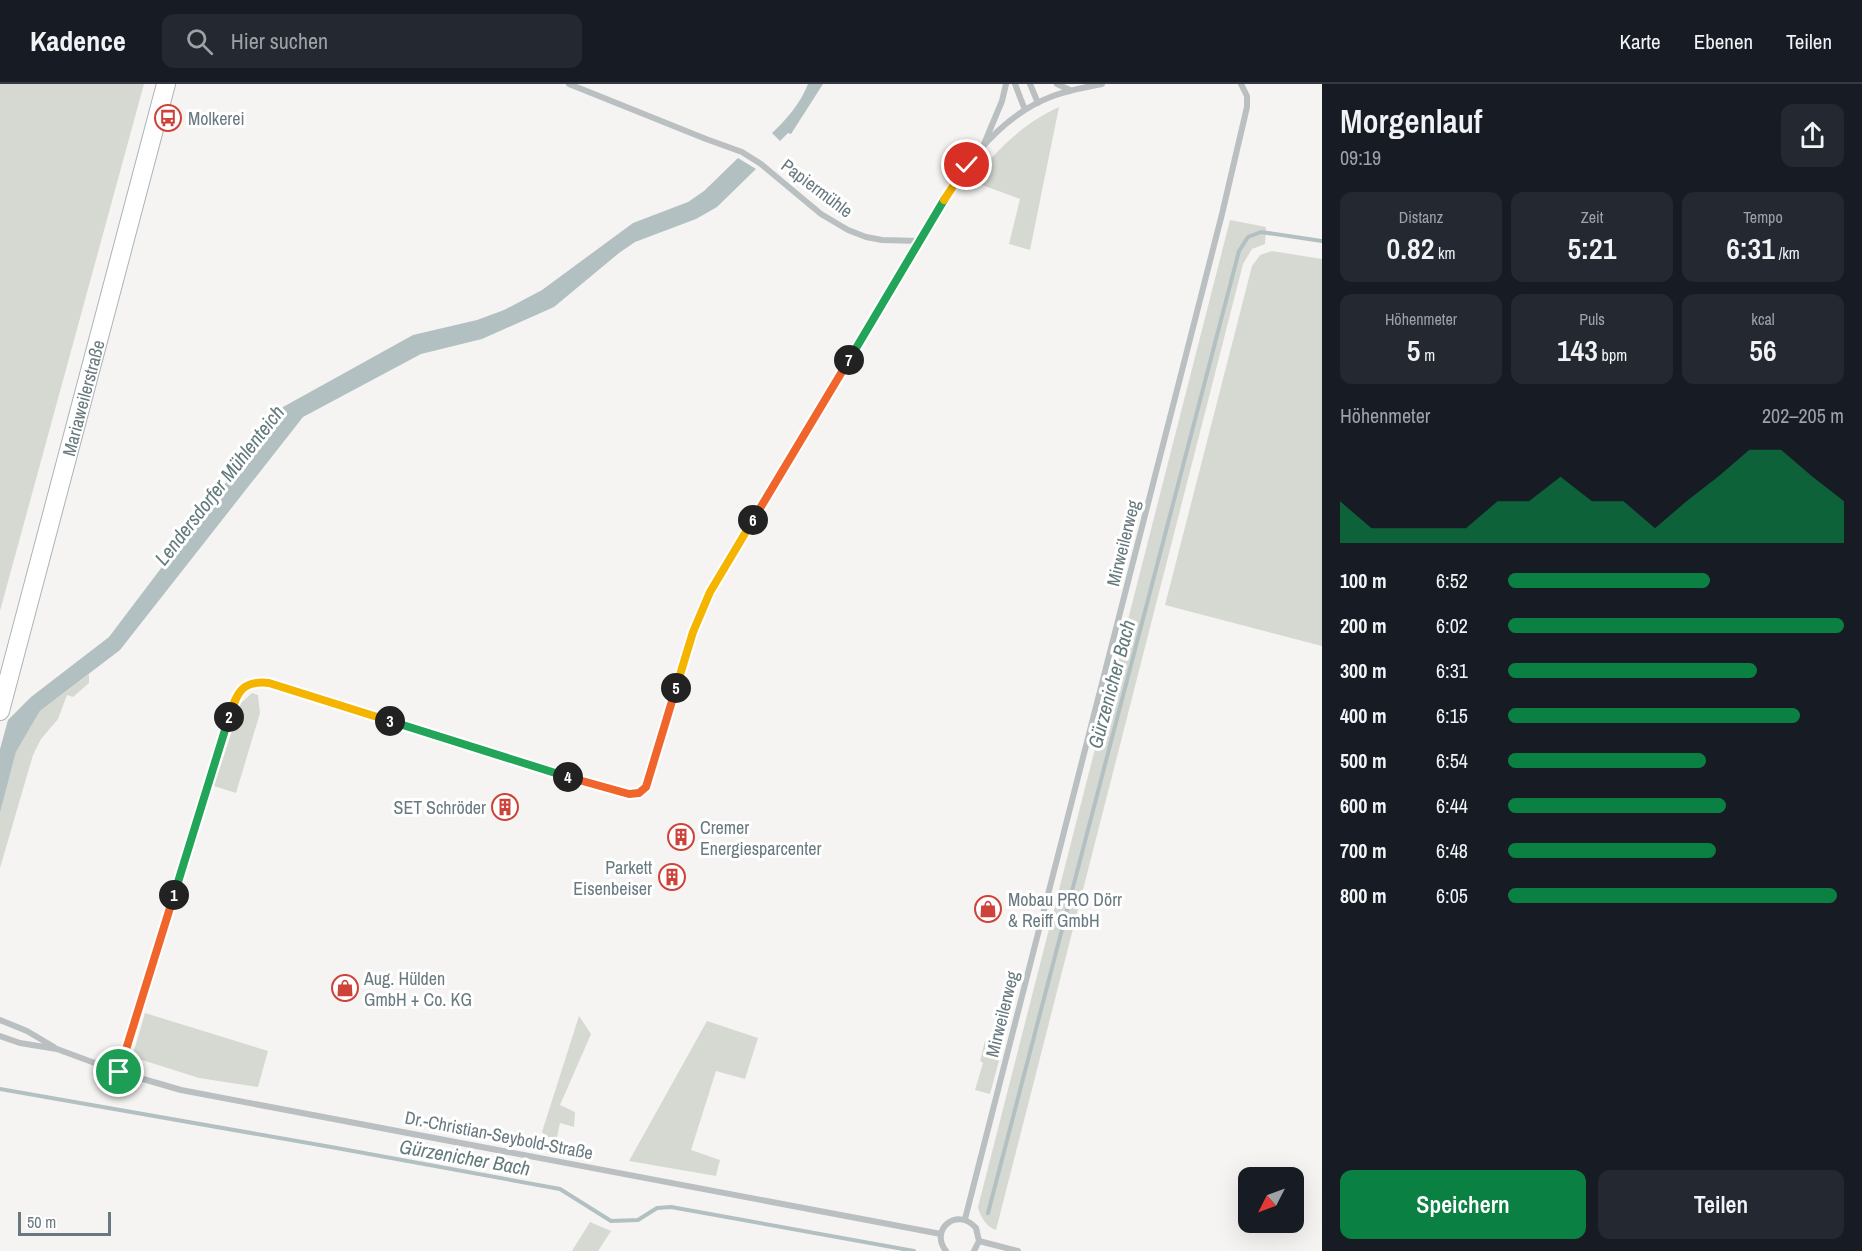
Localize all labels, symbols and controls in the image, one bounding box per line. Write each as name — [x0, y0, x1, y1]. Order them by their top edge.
search box — [162, 14, 582, 68]
text: Kadence — [30, 22, 126, 60]
icon: search — [183, 25, 216, 58]
text: Hier suchen — [231, 26, 328, 56]
text: Karte — [1620, 27, 1661, 56]
text: Ebenen — [1694, 27, 1753, 56]
text: Teilen — [1786, 27, 1832, 56]
text: Morgenlauf — [1340, 99, 1482, 143]
bus stop icon: Molkerei — [153, 103, 183, 133]
button: share — [1781, 104, 1844, 167]
place label: Molkerei — [188, 106, 245, 131]
pin — [941, 139, 992, 190]
text: 09:19 — [1340, 144, 1381, 171]
icon: check — [950, 148, 983, 181]
street label: Papiermühle — [776, 153, 858, 223]
text: Distanz — [1399, 206, 1443, 228]
text: Zeit — [1581, 206, 1603, 228]
text: Tempo — [1743, 206, 1783, 228]
text: 0.82 — [1386, 228, 1434, 268]
text: 5:21 — [1568, 228, 1616, 268]
text: 6:31 — [1726, 228, 1775, 268]
text: km — [1434, 242, 1456, 264]
text: /km — [1775, 242, 1800, 264]
text: Höhenmeter — [1385, 308, 1457, 330]
text: Puls — [1579, 308, 1605, 330]
text: kcal — [1751, 308, 1775, 330]
text: 5 — [1407, 330, 1421, 370]
text: 143 — [1557, 330, 1598, 370]
text: 56 — [1749, 330, 1777, 370]
street label: Mariaweilerstraße — [56, 337, 110, 459]
text: m — [1421, 344, 1435, 366]
text: bpm — [1598, 344, 1627, 366]
pin: 7 — [834, 345, 864, 375]
text: 7 — [845, 349, 853, 371]
water label: Lendersdorfer Mühlenteich — [148, 399, 290, 571]
text: Höhenmeter — [1340, 402, 1430, 429]
text: 202–205 m — [1762, 402, 1844, 429]
street label: Mirweilerweg — [1100, 497, 1146, 589]
pin: 6 — [738, 505, 768, 535]
text: 6 — [749, 509, 757, 531]
text: 100 m — [1340, 567, 1387, 594]
text: 6:52 — [1436, 567, 1468, 594]
text: 200 m — [1340, 612, 1387, 639]
text: 6:02 — [1436, 612, 1468, 639]
water label: Gürzenicher Bach — [1081, 617, 1141, 751]
text: 300 m — [1340, 657, 1387, 684]
text: 6:31 — [1436, 657, 1468, 684]
pin: 5 — [661, 673, 691, 703]
text: 5 — [672, 677, 680, 699]
pin: 2 — [214, 702, 244, 732]
text: 400 m — [1340, 702, 1387, 729]
text: 6:15 — [1436, 702, 1468, 729]
text: 2 — [225, 706, 233, 728]
pin: 3 — [375, 706, 405, 736]
text: 3 — [386, 710, 394, 732]
text: 500 m — [1340, 747, 1387, 774]
text: 6:54 — [1436, 747, 1468, 774]
pin: 4 — [553, 762, 583, 792]
text: 4 — [564, 766, 572, 788]
building icon: SET Schröder — [490, 792, 520, 822]
text: 600 m — [1340, 792, 1387, 819]
text: 6:44 — [1436, 792, 1468, 819]
place label: SET Schröder — [394, 795, 486, 820]
place label: Cremer Energiesparcenter — [700, 815, 822, 861]
building icon: Cremer Energiesparcenter — [666, 822, 696, 852]
text: 700 m — [1340, 837, 1387, 864]
text: 6:48 — [1436, 837, 1468, 864]
place label: Parkett Eisenbeiser — [573, 855, 652, 901]
building icon: Parkett Eisenbeiser — [657, 862, 687, 892]
pin: 1 — [159, 880, 189, 910]
text: 800 m — [1340, 882, 1387, 909]
text: 6:05 — [1436, 882, 1468, 909]
text: 1 — [170, 884, 178, 906]
place label: Mobau PRO Dörr & Reiff GmbH — [1008, 887, 1122, 933]
shop icon: Mobau PRO Dörr & Reiff GmbH — [973, 894, 1003, 924]
place label: Aug. Hülden GmbH + Co. KG — [363, 966, 472, 1012]
street label: Mirweilerweg — [979, 968, 1025, 1060]
shop icon: Aug. Hülden GmbH + Co. KG — [330, 973, 360, 1003]
pin — [93, 1046, 144, 1097]
icon: arrive — [102, 1055, 135, 1088]
street label: Dr.-Christian-Seybold-Straße — [403, 1104, 595, 1166]
water label: Gürzenicher Bach — [398, 1132, 532, 1182]
north arrow — [1238, 1167, 1304, 1233]
map controls — [1238, 1167, 1304, 1233]
button: Speichern — [1340, 1170, 1586, 1239]
button: Teilen — [1598, 1170, 1844, 1239]
scale bar — [18, 1209, 111, 1236]
text: 50 m — [27, 1211, 56, 1233]

